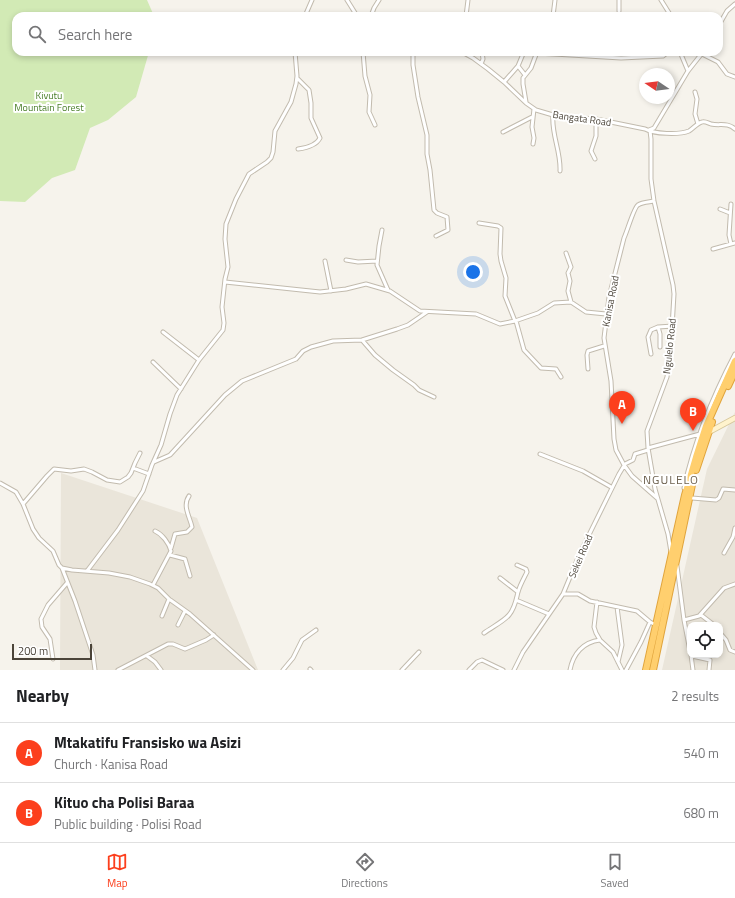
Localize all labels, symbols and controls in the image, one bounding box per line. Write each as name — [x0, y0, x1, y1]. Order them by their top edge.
search box — [12, 12, 723, 56]
icon: search — [26, 23, 48, 45]
text: Search here — [58, 23, 132, 46]
north arrow — [639, 68, 675, 104]
park label: Kivutu Mountain Forest — [14, 88, 84, 115]
street label: Bangata Road — [552, 107, 612, 130]
your location — [463, 262, 483, 282]
street label: Kanisa Road — [598, 274, 623, 328]
street label: Ngulelo Road — [659, 317, 680, 375]
pin: A — [609, 391, 635, 424]
pin: B — [680, 398, 706, 431]
district label: NGULELO — [643, 470, 699, 489]
street label: Sekei Road — [565, 532, 596, 580]
map controls — [687, 622, 723, 658]
button: locate — [687, 622, 723, 658]
scale bar — [12, 642, 92, 661]
text: 200 m — [18, 643, 48, 659]
text: Nearby — [16, 683, 69, 709]
text: 2 results — [671, 686, 719, 706]
text: Mtakatifu Fransisko wa Asizi — [54, 731, 241, 754]
text: A — [25, 743, 33, 763]
text: 540 m — [683, 743, 719, 763]
text: Church · Kanisa Road — [54, 754, 168, 774]
text: Kituo cha Polisi Baraa — [54, 791, 194, 814]
text: B — [25, 803, 33, 823]
text: 680 m — [683, 803, 719, 823]
text: Public building · Polisi Road — [54, 814, 202, 834]
tab: Map — [106, 851, 128, 891]
tab: Directions — [341, 851, 388, 891]
tab: Saved — [601, 851, 629, 891]

